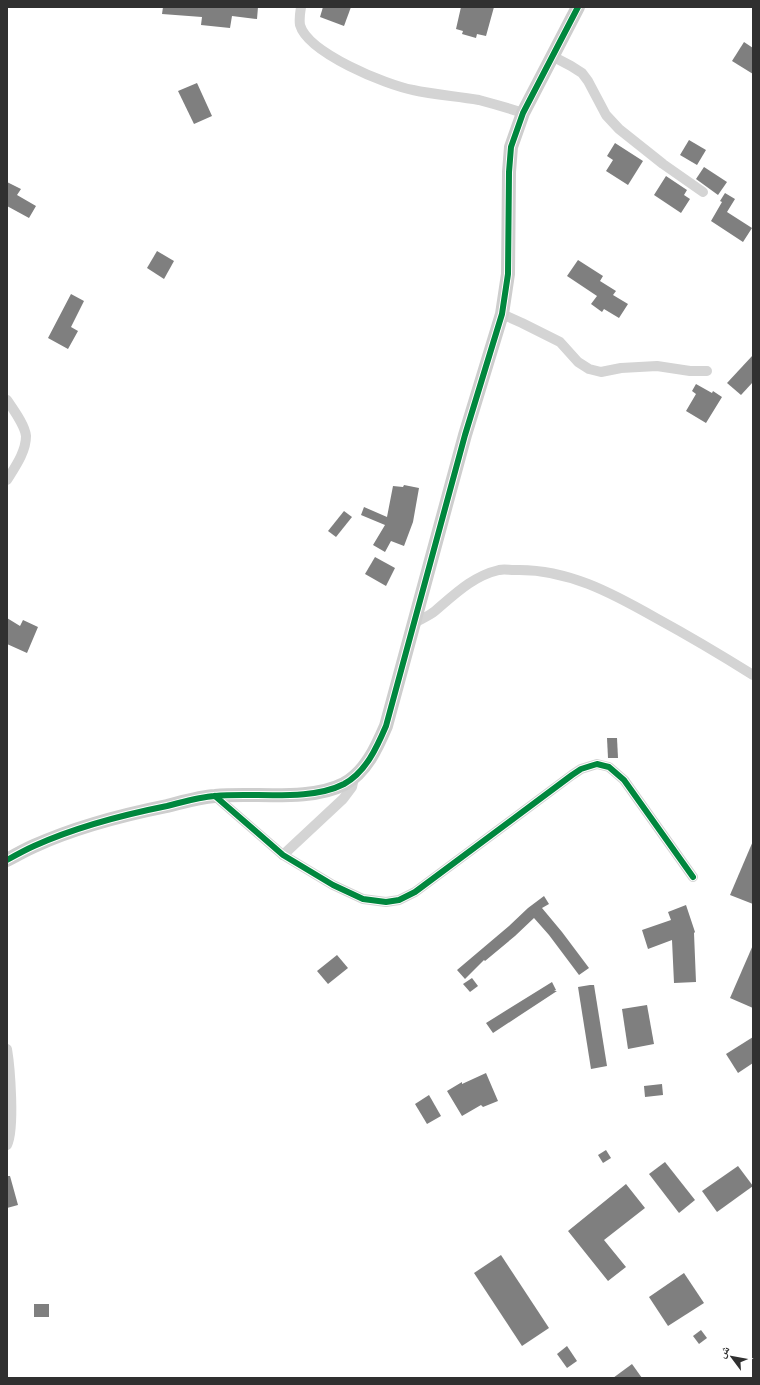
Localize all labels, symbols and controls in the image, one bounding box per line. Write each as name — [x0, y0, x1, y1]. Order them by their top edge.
north arrow — [712, 1337, 752, 1377]
text: ش — [716, 1344, 734, 1361]

